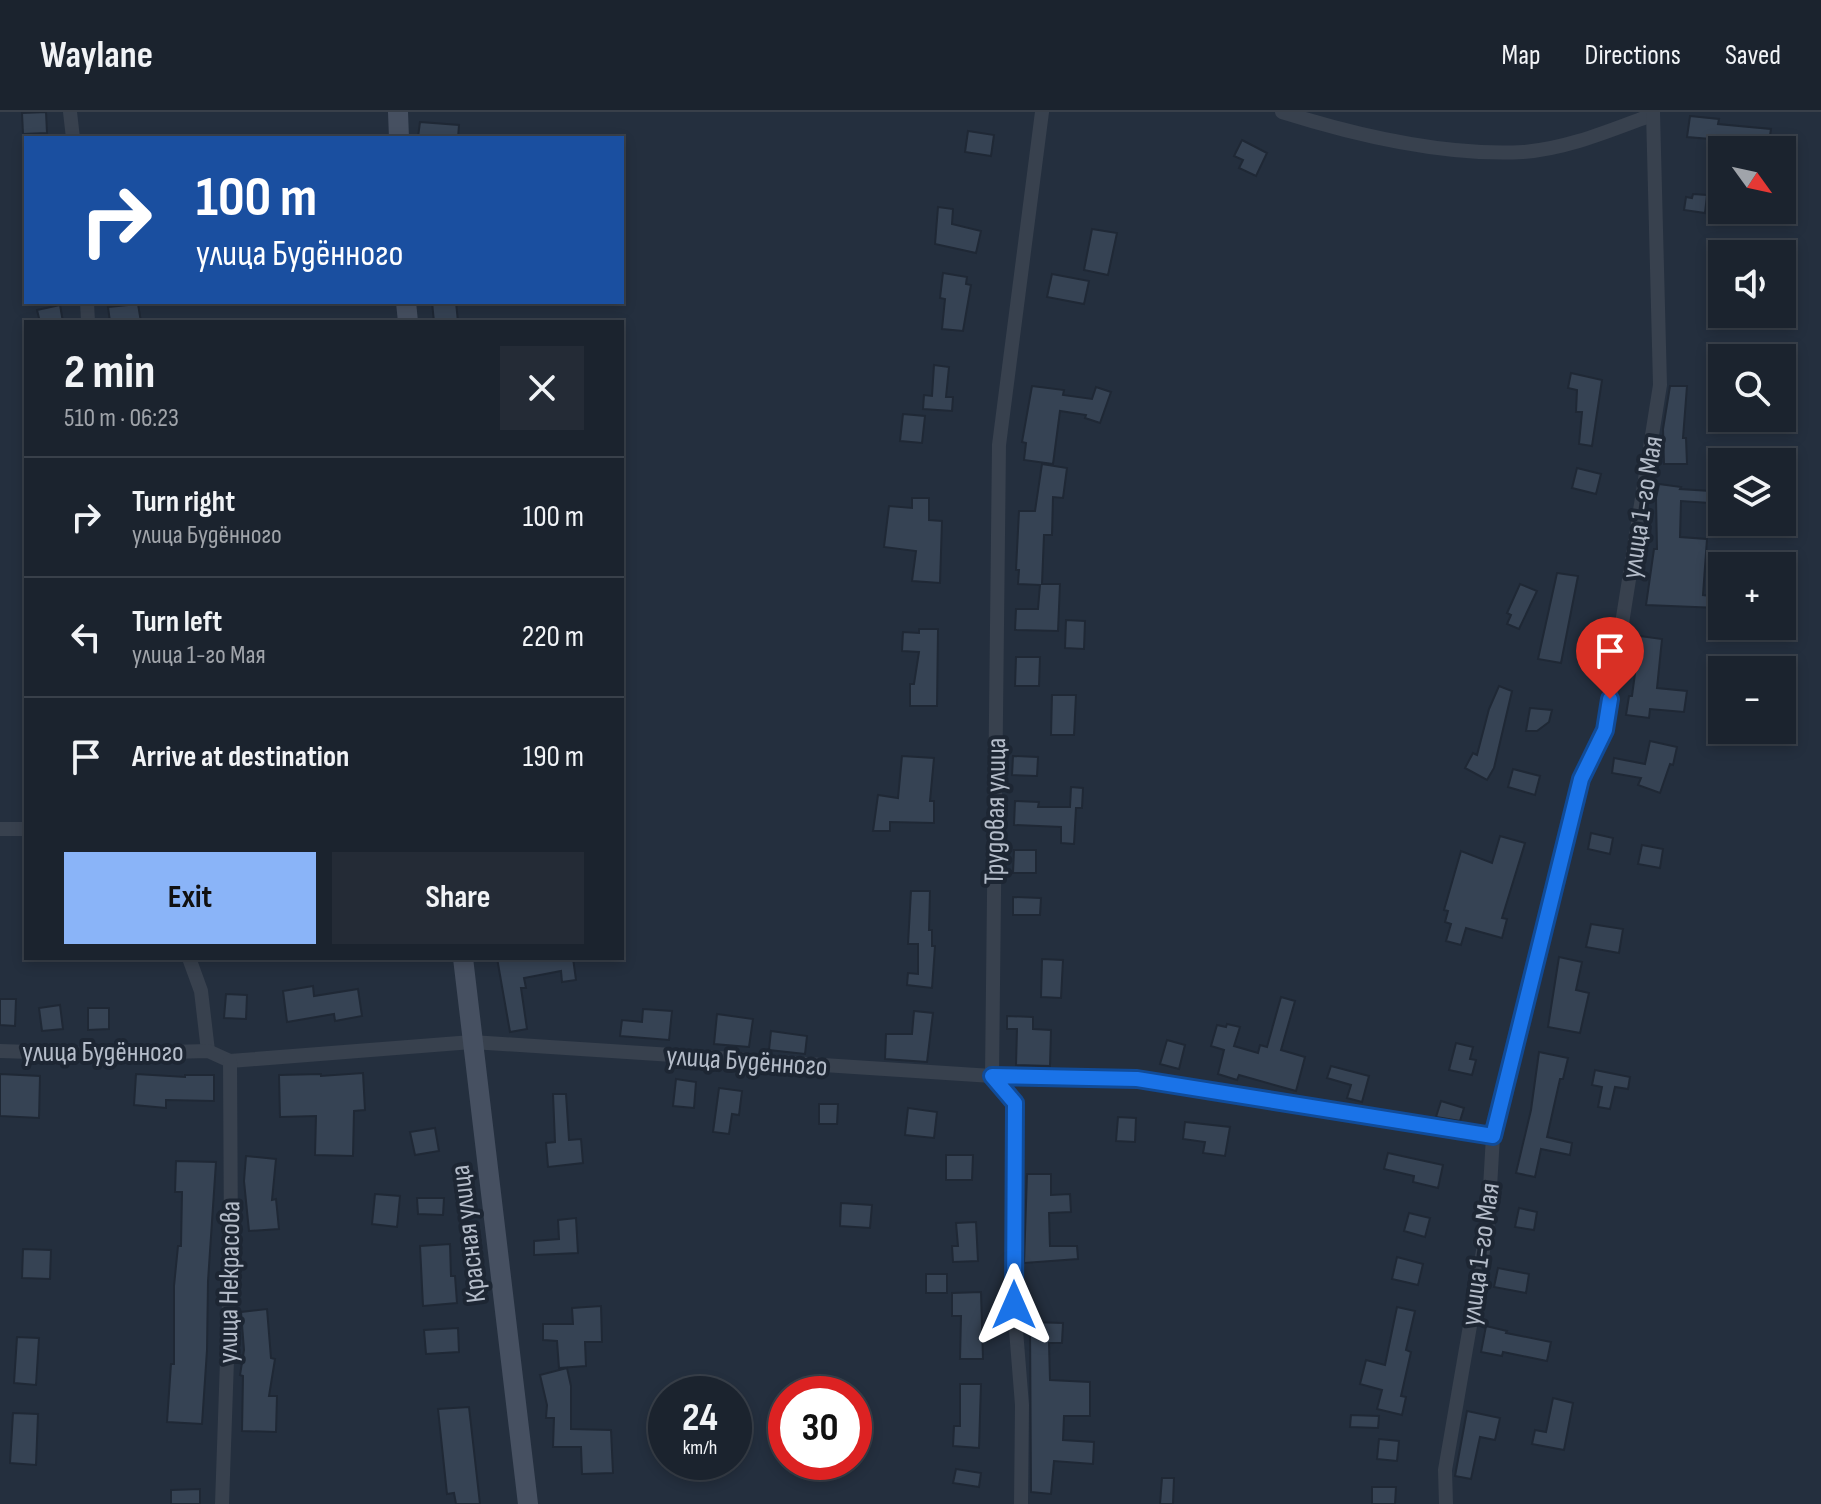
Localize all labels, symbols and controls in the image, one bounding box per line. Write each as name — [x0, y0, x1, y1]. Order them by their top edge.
text: Waylane — [40, 33, 153, 78]
text: Map — [1502, 39, 1541, 72]
text: Directions — [1585, 39, 1681, 72]
text: Saved — [1725, 39, 1781, 72]
north arrow — [1708, 136, 1796, 224]
map controls — [1708, 136, 1796, 744]
text: 100 m — [196, 165, 317, 232]
icon: right — [64, 168, 168, 272]
text: улица Будённого — [196, 233, 404, 276]
button: sound — [1708, 240, 1796, 328]
text: 2 min — [64, 344, 155, 401]
button: search — [1708, 344, 1796, 432]
button: close — [500, 346, 584, 430]
text: 510 m · 06:23 — [64, 403, 179, 434]
street label: улица 1-го Мая — [1615, 434, 1670, 581]
button: layers — [1708, 448, 1796, 536]
text: Turn right — [132, 484, 235, 520]
icon: right — [64, 495, 108, 539]
text: 100 m — [523, 499, 584, 535]
text: улица Будённого — [132, 520, 282, 551]
button: + — [1708, 552, 1796, 640]
text: Turn left — [132, 604, 222, 640]
icon: left — [64, 615, 108, 659]
pin — [1576, 617, 1644, 699]
text: 220 m — [522, 619, 584, 655]
icon: arrive — [1588, 629, 1632, 673]
text: улица 1-го Мая — [132, 640, 266, 671]
button: − — [1708, 656, 1796, 744]
icon: arrive — [64, 735, 108, 779]
street label: Трудовая улица — [978, 737, 1013, 885]
text: Arrive at destination — [132, 739, 349, 775]
text: 190 m — [523, 739, 584, 775]
button: Exit — [64, 852, 316, 944]
button: Share — [332, 852, 584, 944]
street label: улица Будённого — [22, 1036, 184, 1069]
street label: улица Будённого — [665, 1039, 829, 1084]
street label: Красная улица — [444, 1163, 493, 1305]
street label: улица 1-го Мая — [1454, 1181, 1507, 1328]
street label: улица Некрасова — [212, 1200, 247, 1364]
position arrow — [972, 1263, 1056, 1347]
speed limit sign: 30 — [768, 1376, 872, 1480]
text: 24 — [682, 1394, 718, 1442]
text: km/h — [683, 1436, 717, 1460]

